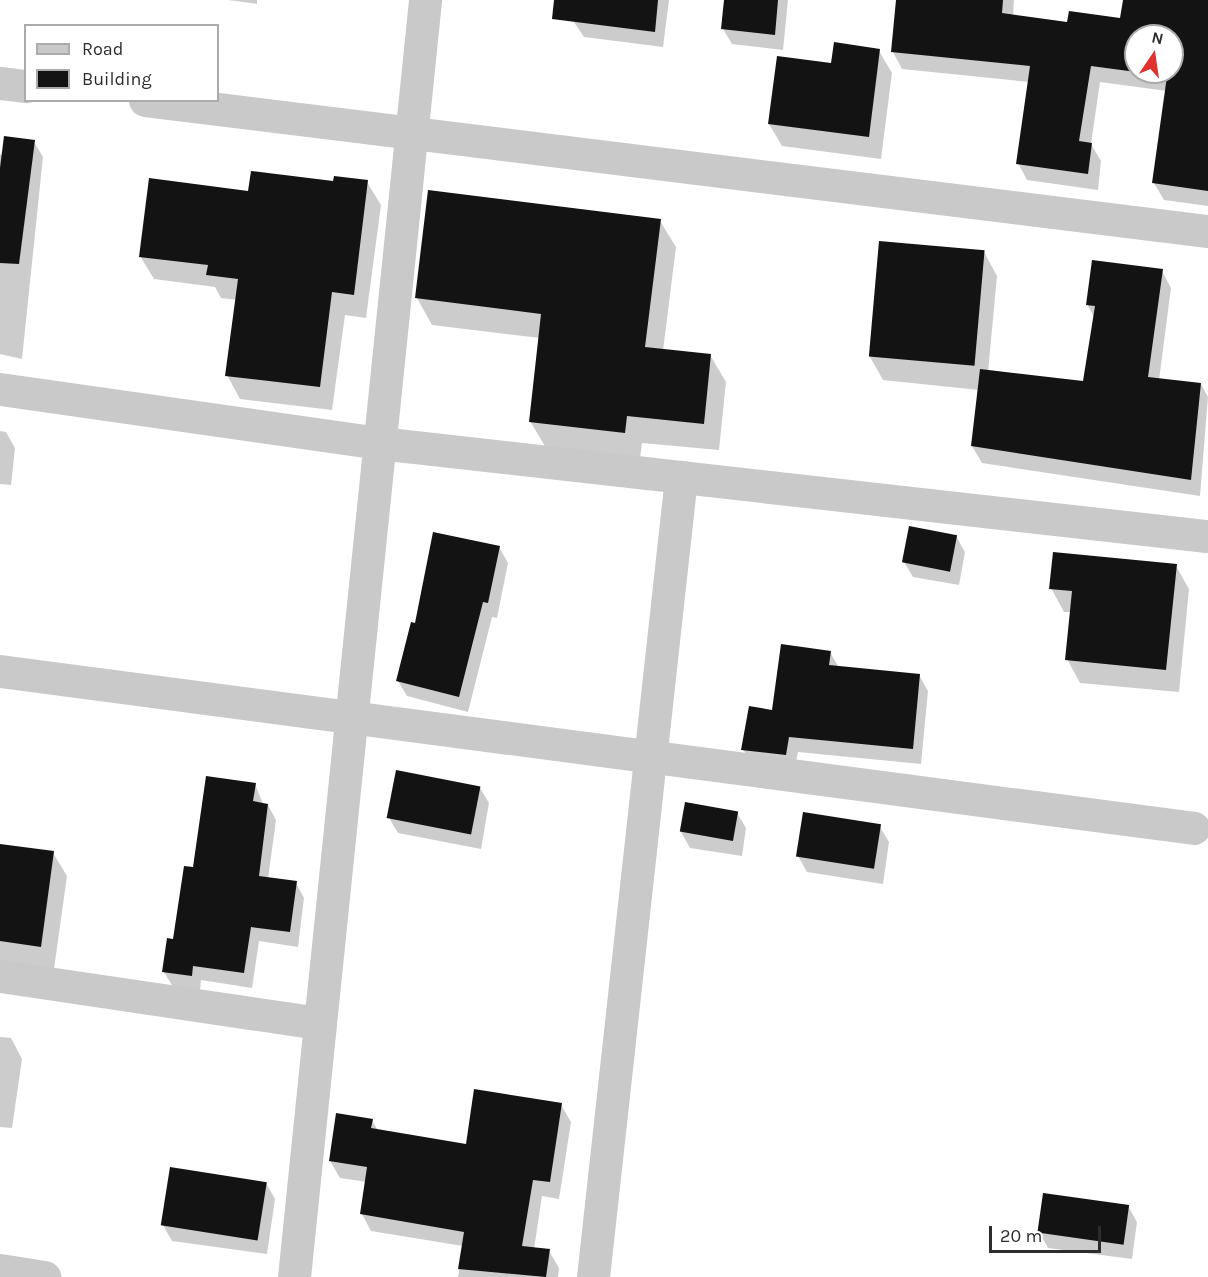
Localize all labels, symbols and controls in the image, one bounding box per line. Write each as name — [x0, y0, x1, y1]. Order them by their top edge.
legend — [24, 24, 219, 102]
north arrow — [1124, 24, 1184, 84]
text: N — [1150, 27, 1165, 48]
text: Road — [82, 38, 123, 60]
text: Building — [82, 68, 152, 90]
scale bar — [992, 1214, 1104, 1252]
text: 20 m — [1000, 1225, 1042, 1247]

